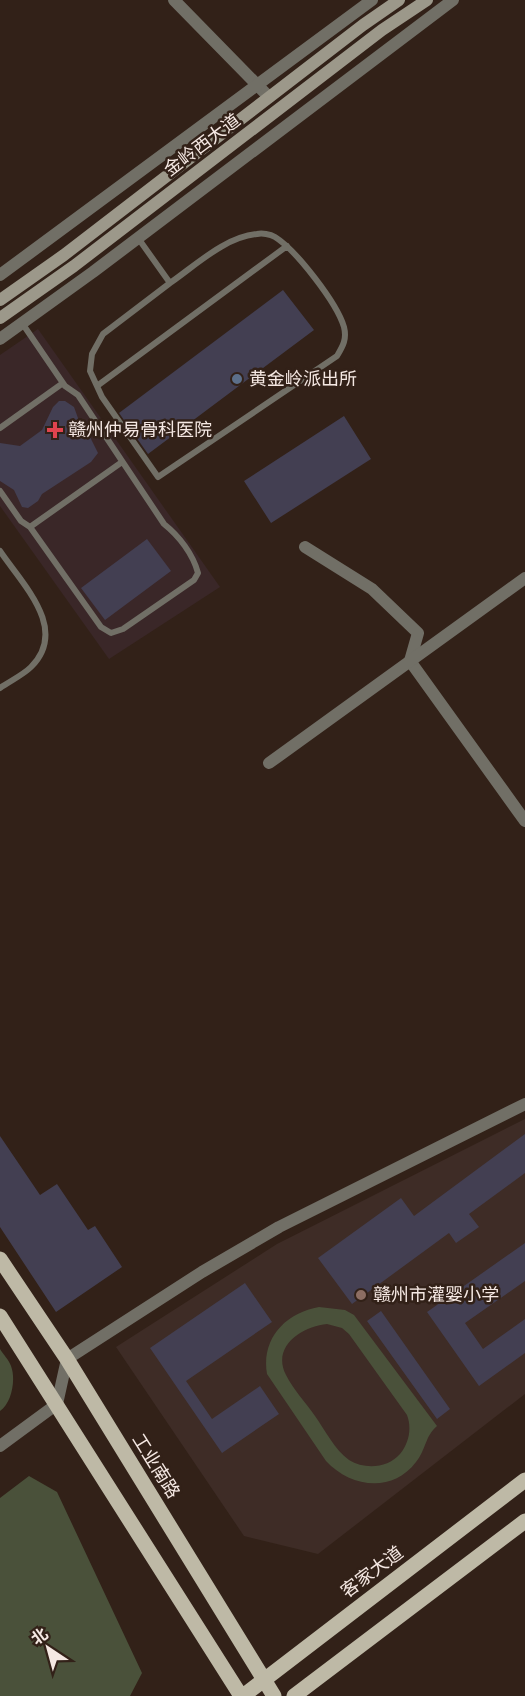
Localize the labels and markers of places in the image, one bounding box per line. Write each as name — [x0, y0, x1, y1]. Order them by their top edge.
place label: 黄金岭派出所 — [249, 369, 357, 392]
marker: 黄金岭派出所 — [230, 372, 244, 386]
place label: 赣州仲易骨科医院 — [68, 420, 212, 443]
marker: 赣州仲易骨科医院 — [46, 421, 64, 439]
place label: 赣州市灌婴小学 — [373, 1285, 499, 1308]
marker: 赣州市灌婴小学 — [354, 1288, 368, 1302]

